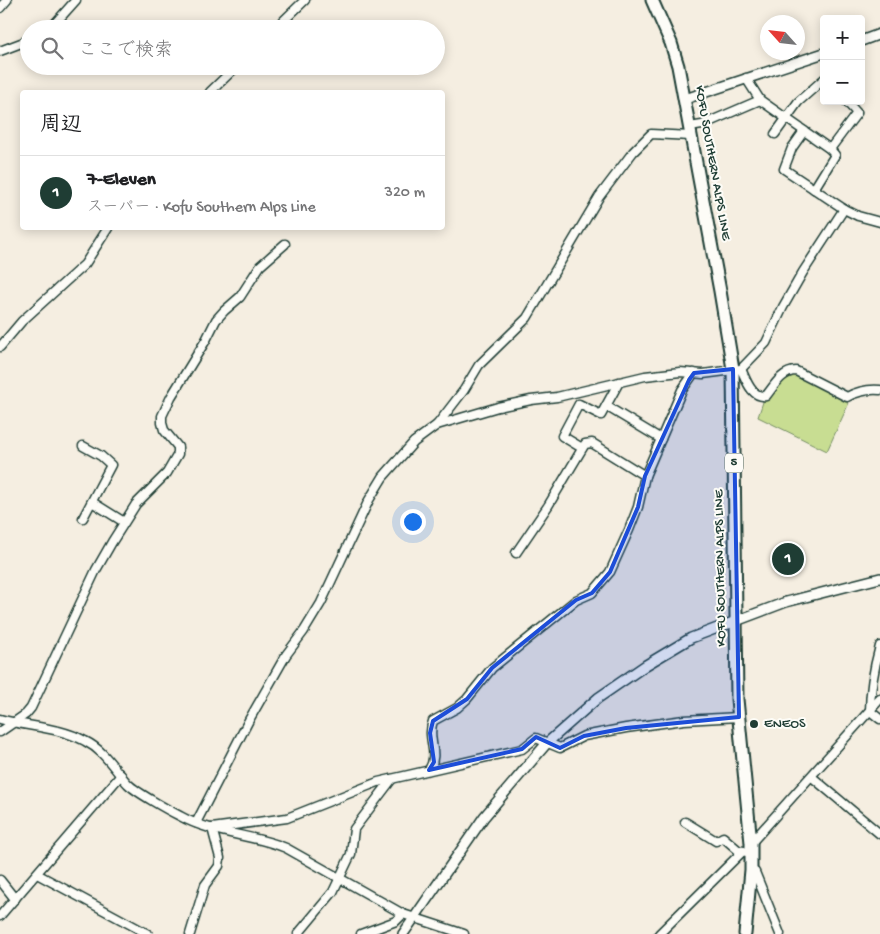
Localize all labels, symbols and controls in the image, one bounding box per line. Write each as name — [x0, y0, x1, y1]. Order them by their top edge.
north arrow — [760, 15, 805, 60]
map controls — [820, 15, 865, 105]
button: + — [820, 15, 865, 60]
search box — [20, 20, 445, 75]
icon: search — [38, 34, 66, 62]
text: ここで検索 — [78, 40, 173, 63]
button: − — [820, 60, 865, 105]
street label: KOFU SOUTHERN ALPS LINE — [690, 84, 734, 243]
text: 周辺 — [40, 114, 82, 139]
text: 7-Eleven — [87, 169, 156, 192]
text: 1 — [53, 184, 59, 203]
text: 320 m — [385, 184, 425, 203]
text: スーパー · Kofu Southern Alps Line — [87, 199, 316, 218]
road number: 5 — [725, 453, 743, 472]
street label: KOFU SOUTHERN ALPS LINE — [711, 488, 731, 647]
your location — [400, 509, 426, 535]
pin: 1 — [772, 540, 804, 578]
place label: ENEOS — [764, 716, 806, 733]
marker: ENEOS — [748, 718, 760, 730]

